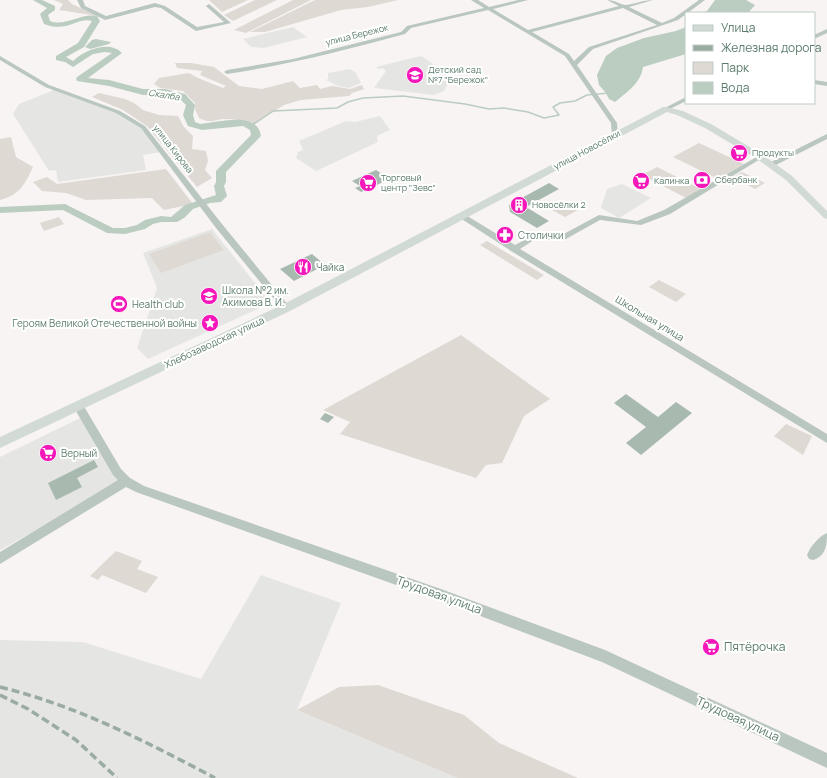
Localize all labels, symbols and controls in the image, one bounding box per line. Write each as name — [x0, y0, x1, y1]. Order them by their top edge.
legend — [685, 12, 815, 104]
text: Улица — [721, 19, 755, 36]
street label: улица Бережок — [324, 20, 390, 49]
text: Железная дорога — [721, 39, 821, 56]
text: Парк — [721, 59, 750, 76]
place label: Детский сад №7 "Бережок" — [428, 63, 488, 86]
school or university icon: Детский сад №7 "Бережок" — [405, 65, 425, 85]
text: Вода — [721, 79, 749, 96]
water label: Скалба — [148, 86, 182, 104]
street label: улица Кирова — [150, 122, 196, 176]
street label: улица Новосёлки — [551, 126, 622, 173]
supermarket icon: Продукты — [729, 143, 749, 163]
place label: Продукты — [752, 146, 794, 159]
bank icon: Сбербанк — [692, 170, 712, 190]
place label: Торговый центр "Зевс" — [381, 171, 436, 194]
supermarket icon: Калинка — [631, 171, 651, 191]
supermarket icon: Торговый центр "Зевс" — [358, 173, 378, 193]
place label: Сбербанк — [715, 173, 758, 186]
place label: Калинка — [654, 174, 689, 187]
building icon: Новосёлки 2 — [509, 195, 529, 215]
place label: Новосёлки 2 — [532, 198, 586, 211]
pharmacy icon: Столички — [495, 225, 515, 245]
place label: Столички — [518, 228, 564, 242]
restaurant icon: Чайка — [293, 257, 313, 277]
place label: Чайка — [316, 260, 344, 274]
place label: Школа №2 им. Акимова В. И. — [222, 283, 289, 309]
school or university icon: Школа №2 им. Акимова В. И. — [199, 286, 219, 306]
street label: Школьная улица — [613, 292, 687, 344]
sports icon: Health club — [109, 294, 129, 314]
place label: Health club — [132, 297, 184, 311]
street label: Хлебозаводская улица — [162, 313, 266, 371]
place icon: Героям Великой Отечественной войны — [200, 313, 220, 333]
place label: Героям Великой Отечественной войны — [12, 316, 197, 330]
supermarket icon: Верный — [38, 443, 58, 463]
place label: Верный — [61, 446, 97, 460]
street label: Трудовая улица — [394, 571, 484, 618]
supermarket icon: Пятёрочка — [701, 637, 721, 657]
place label: Пятёрочка — [724, 638, 785, 655]
street label: Трудовая улица — [694, 692, 783, 745]

